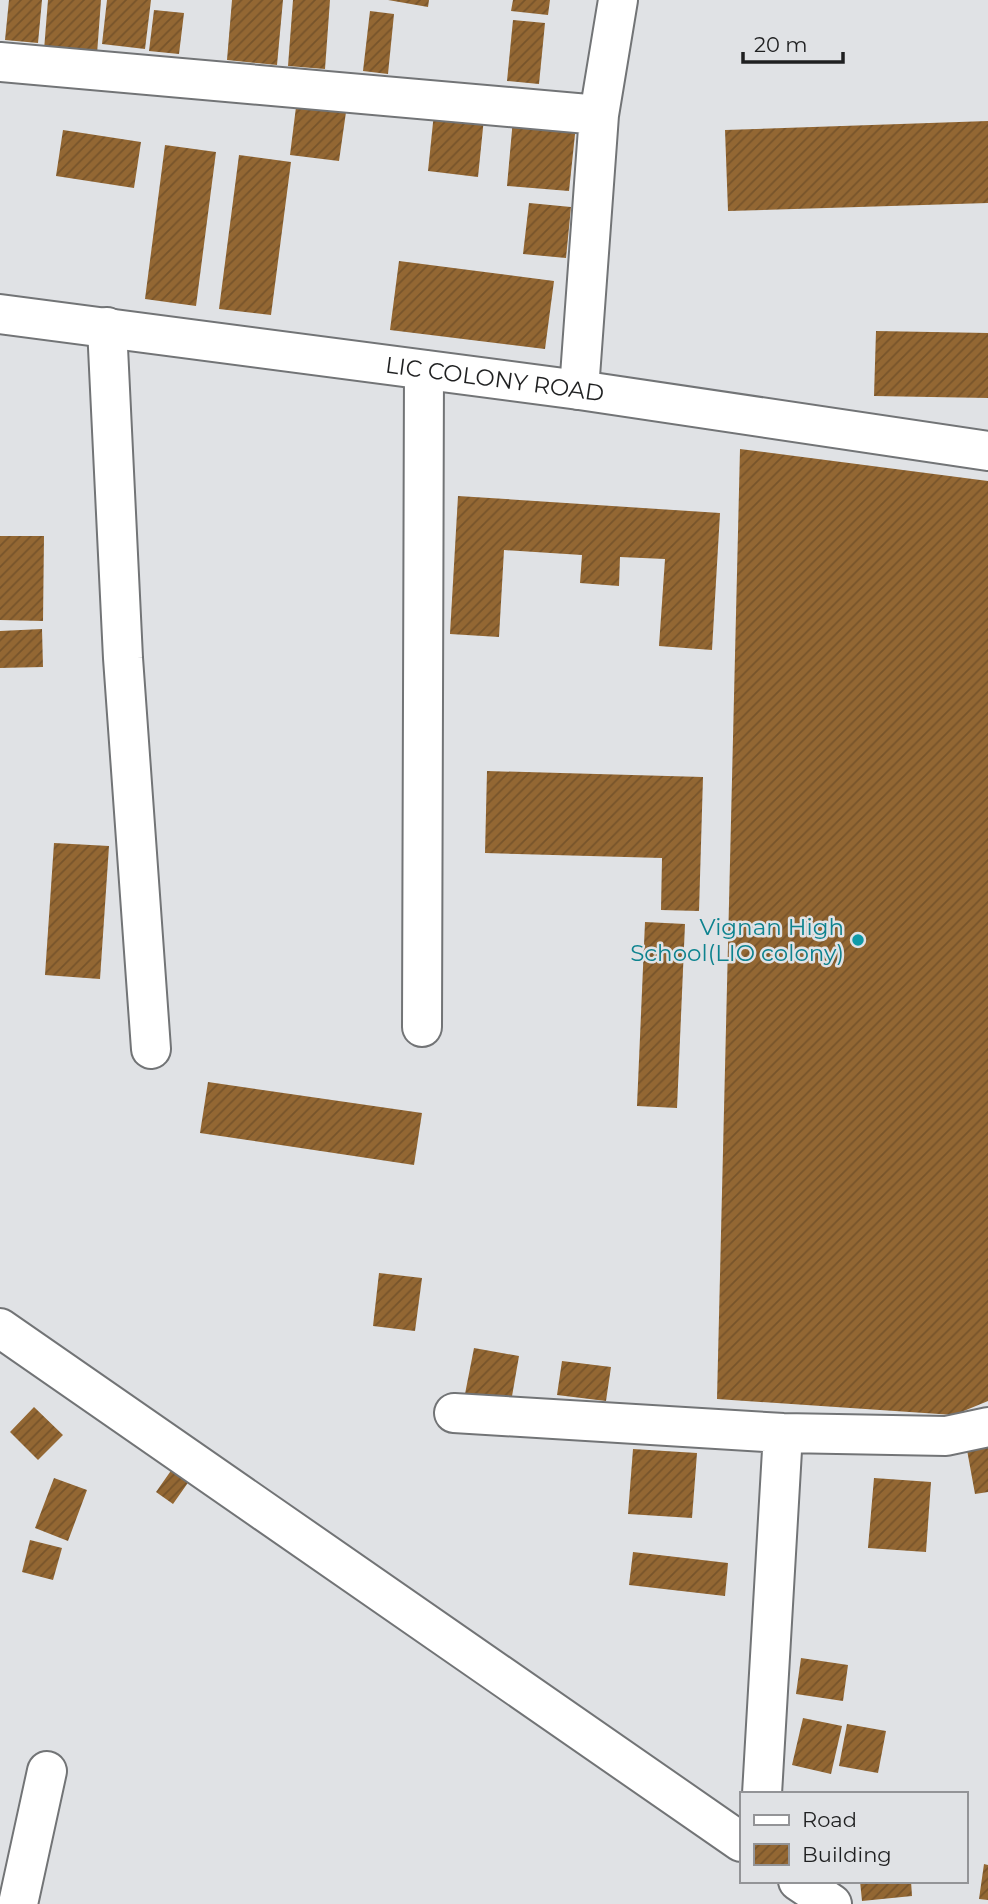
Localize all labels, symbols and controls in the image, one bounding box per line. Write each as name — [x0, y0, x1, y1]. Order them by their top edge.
scale bar — [743, 21, 843, 65]
text: 20 m — [754, 32, 808, 57]
street label: LIC COLONY ROAD — [384, 351, 606, 408]
place label: Vignan High School(LIO colony) — [630, 913, 844, 967]
marker: Vignan High School(LIO colony) — [850, 932, 866, 948]
legend — [740, 1792, 967, 1883]
text: Road — [802, 1807, 857, 1832]
text: Building — [802, 1842, 892, 1867]

